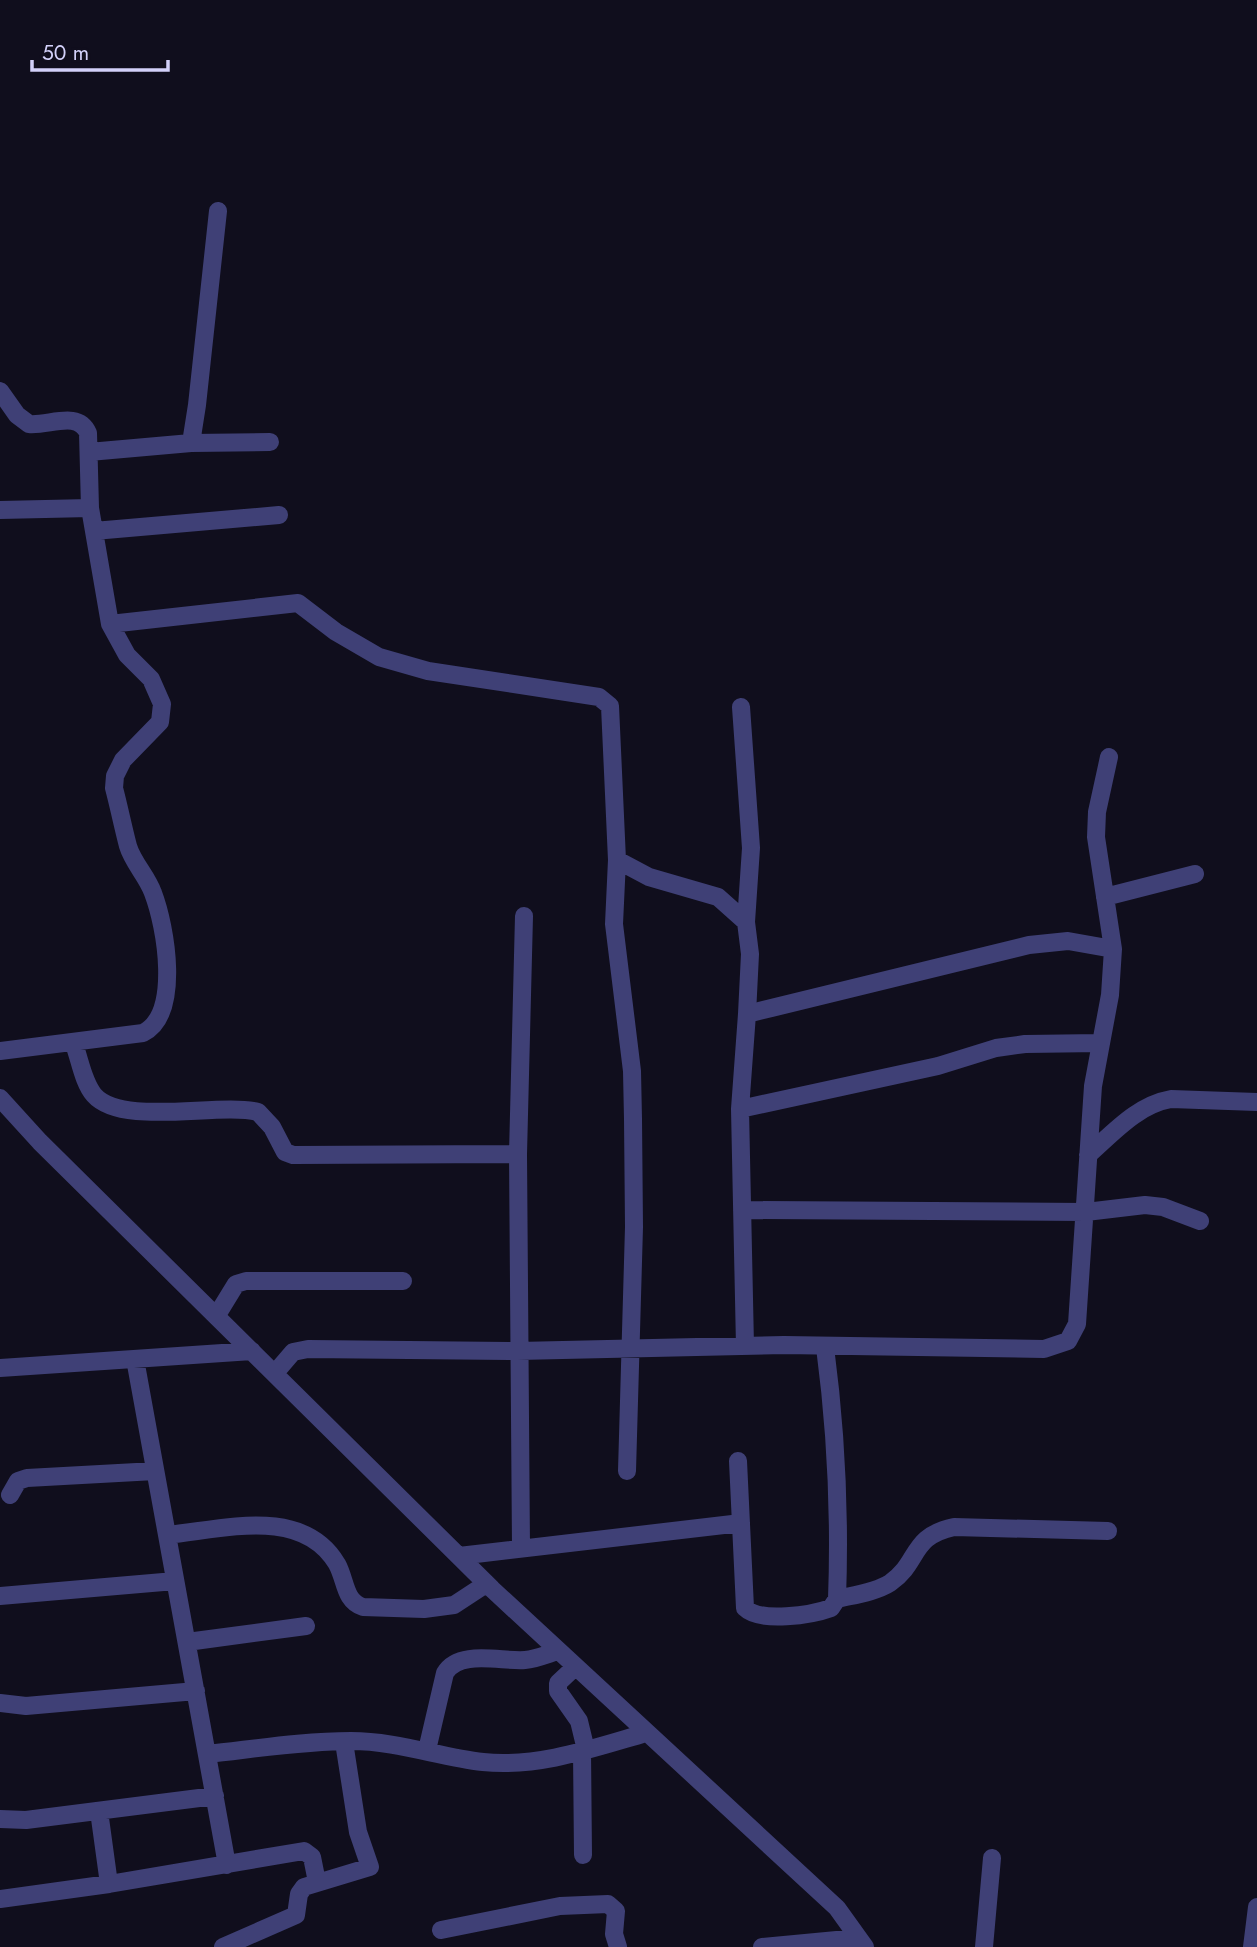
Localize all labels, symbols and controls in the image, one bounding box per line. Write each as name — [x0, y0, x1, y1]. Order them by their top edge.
scale bar — [32, 28, 168, 72]
text: 50 m — [42, 38, 89, 68]

